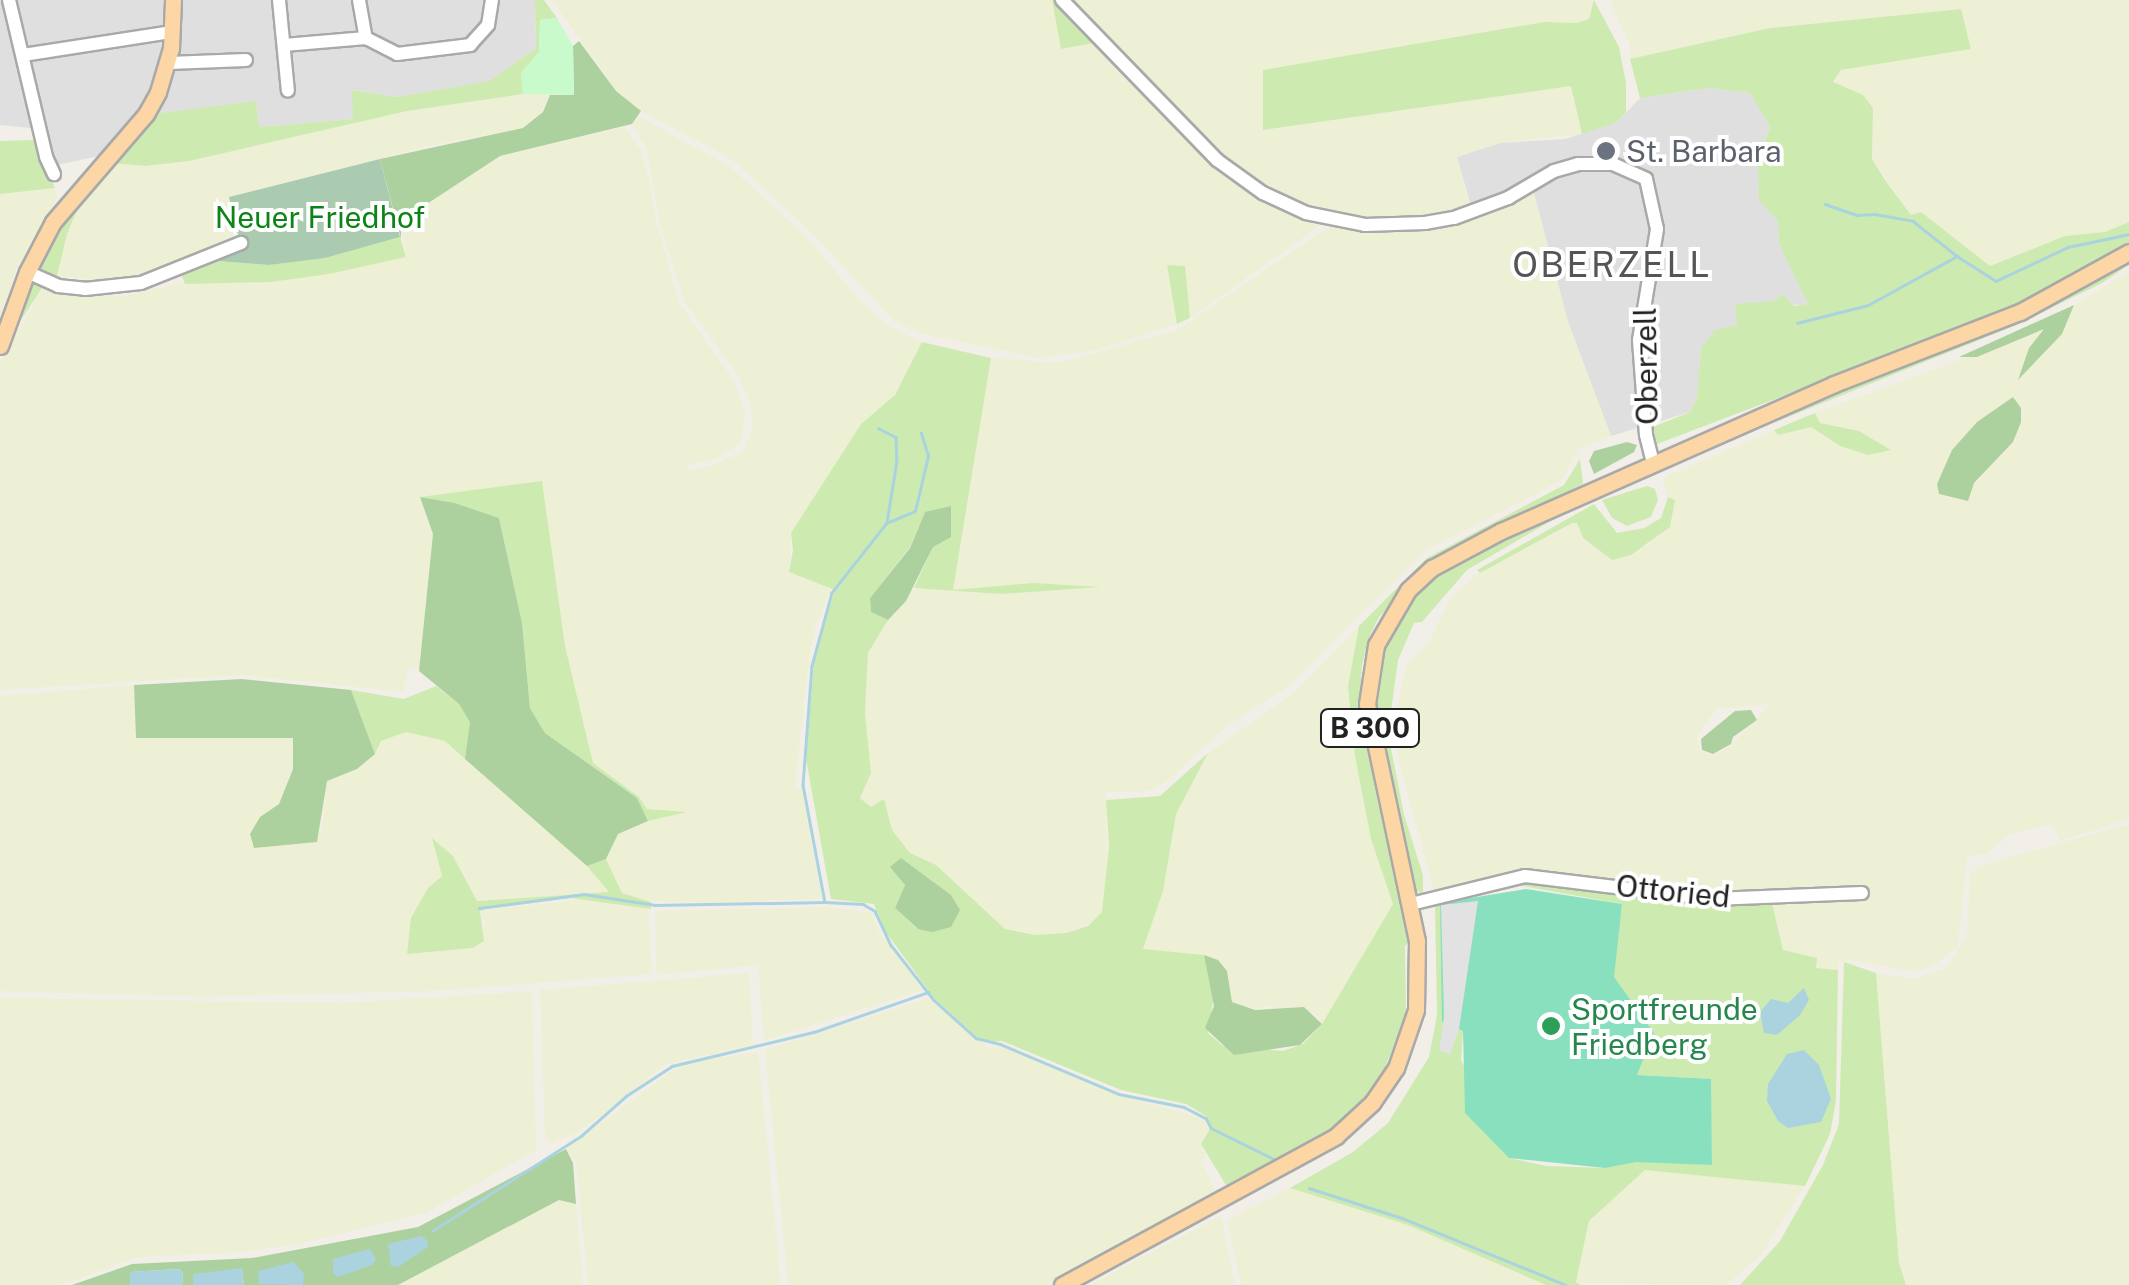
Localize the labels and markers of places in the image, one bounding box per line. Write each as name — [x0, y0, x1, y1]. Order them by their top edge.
place label: St. Barbara — [1626, 133, 1782, 169]
marker: St. Barbara — [1595, 140, 1617, 162]
place label: Sportfreunde Friedberg — [1571, 991, 1758, 1062]
marker: Sportfreunde Friedberg — [1540, 1015, 1562, 1037]

